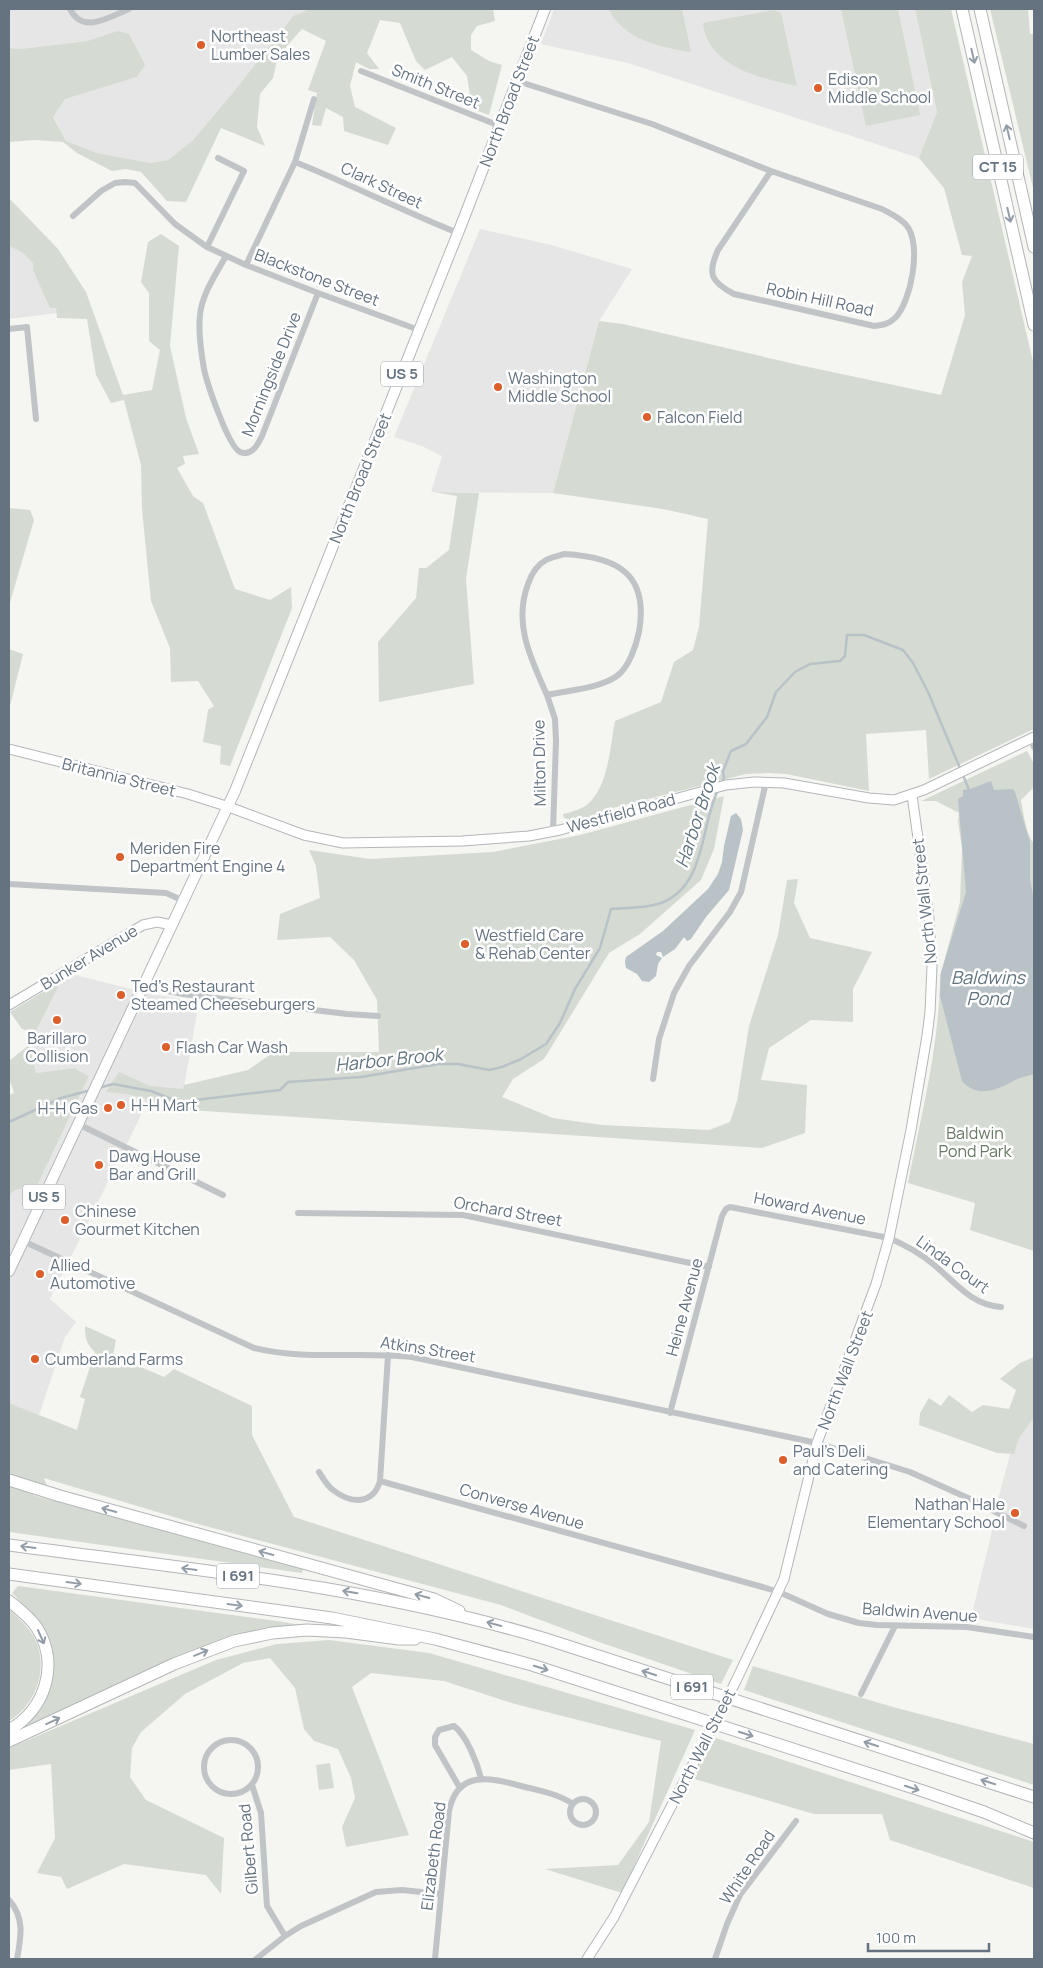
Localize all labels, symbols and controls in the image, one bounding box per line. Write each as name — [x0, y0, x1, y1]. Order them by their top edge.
place label: Northeast Lumber Sales — [211, 25, 310, 65]
street label: North Broad Street — [474, 32, 544, 170]
marker: Northeast Lumber Sales — [195, 39, 207, 51]
one-way arrow — [969, 48, 978, 64]
street label: Smith Street — [389, 58, 483, 114]
place label: Edison Middle School — [828, 68, 931, 108]
marker: Edison Middle School — [812, 82, 824, 94]
one-way arrow — [1003, 124, 1012, 140]
road number: CT 15 — [973, 154, 1023, 180]
street label: Clark Street — [337, 156, 427, 214]
one-way arrow — [1005, 206, 1014, 222]
street label: Blackstone Street — [251, 243, 383, 311]
street label: Robin Hill Road — [765, 277, 875, 321]
street label: Morningside Drive — [236, 308, 306, 440]
road number: US 5 — [381, 362, 423, 386]
place label: Washington Middle School — [508, 367, 611, 407]
marker: Washington Middle School — [492, 381, 504, 393]
place label: Falcon Field — [657, 406, 743, 428]
street label: North Broad Street — [324, 410, 396, 546]
marker: Falcon Field — [641, 411, 653, 423]
street label: Milton Drive — [527, 720, 551, 806]
street label: Britannia Street — [60, 752, 178, 802]
water label: Harbor Brook — [669, 758, 726, 871]
street label: Westfield Road — [564, 788, 678, 838]
place label: Meriden Fire Department Engine 4 — [130, 837, 285, 877]
street label: North Wall Street — [906, 837, 942, 965]
marker: Meriden Fire Department Engine 4 — [114, 851, 126, 863]
street label: Bunker Avenue — [36, 919, 142, 995]
place label: Westfield Care & Rehab Center — [475, 924, 591, 964]
marker: Westfield Care & Rehab Center — [459, 938, 471, 950]
water label: Baldwins Pond — [951, 965, 1027, 1010]
place label: Ted's Restaurant Steamed Cheeseburgers — [131, 975, 315, 1015]
marker: Ted's Restaurant Steamed Cheeseburgers — [115, 989, 127, 1001]
marker: Barillaro Collision — [51, 1014, 63, 1026]
place label: Barillaro Collision — [25, 1027, 89, 1067]
place label: Flash Car Wash — [176, 1036, 288, 1058]
marker: Flash Car Wash — [160, 1041, 172, 1053]
water label: Harbor Brook — [334, 1041, 447, 1077]
place label: H-H Mart — [131, 1094, 197, 1116]
place label: H-H Gas — [38, 1097, 98, 1119]
marker: H-H Mart — [115, 1099, 127, 1111]
marker: H-H Gas — [102, 1102, 114, 1114]
park label: Baldwin Pond Park — [938, 1122, 1013, 1162]
place label: Dawg House Bar and Grill — [109, 1145, 201, 1185]
marker: Dawg House Bar and Grill — [93, 1159, 105, 1171]
road number: US 5 — [23, 1184, 65, 1210]
street label: Howard Avenue — [752, 1186, 868, 1230]
street label: Orchard Street — [452, 1191, 564, 1231]
place label: Chinese Gourmet Kitchen — [75, 1200, 200, 1240]
marker: Chinese Gourmet Kitchen — [59, 1214, 71, 1226]
street label: Linda Court — [912, 1230, 994, 1298]
place label: Allied Automotive — [50, 1254, 135, 1294]
street label: Heine Avenue — [660, 1255, 708, 1359]
marker: Allied Automotive — [34, 1268, 46, 1280]
street label: North Wall Street — [812, 1307, 878, 1433]
street label: Atkins Street — [379, 1331, 477, 1367]
place label: Cumberland Farms — [45, 1348, 183, 1370]
marker: Cumberland Farms — [29, 1353, 41, 1365]
place label: Paul's Deli and Catering — [793, 1440, 888, 1480]
marker: Paul's Deli and Catering — [777, 1454, 789, 1466]
street label: Converse Avenue — [457, 1478, 587, 1534]
place label: Nathan Hale Elementary School — [867, 1493, 1005, 1533]
one-way arrow — [101, 1505, 117, 1514]
marker: Nathan Hale Elementary School — [1009, 1507, 1021, 1519]
one-way arrow — [20, 1542, 36, 1552]
one-way arrow — [258, 1548, 274, 1558]
one-way arrow — [181, 1564, 197, 1574]
road number: I 691 — [217, 1564, 259, 1588]
one-way arrow — [66, 1578, 82, 1588]
one-way arrow — [342, 1587, 358, 1597]
one-way arrow — [415, 1591, 431, 1600]
street label: Baldwin Avenue — [862, 1597, 978, 1627]
one-way arrow — [227, 1600, 243, 1610]
one-way arrow — [487, 1619, 503, 1628]
one-way arrow — [36, 1629, 46, 1644]
one-way arrow — [192, 1648, 208, 1657]
one-way arrow — [533, 1664, 549, 1674]
one-way arrow — [642, 1668, 658, 1677]
road number: I 691 — [671, 1674, 713, 1700]
street label: North Wall Street — [664, 1685, 740, 1807]
one-way arrow — [45, 1716, 60, 1725]
one-way arrow — [738, 1730, 753, 1739]
one-way arrow — [863, 1739, 879, 1749]
one-way arrow — [980, 1777, 996, 1787]
one-way arrow — [904, 1784, 920, 1793]
street label: Elizabeth Road — [415, 1800, 451, 1912]
street label: Gilbert Road — [233, 1803, 263, 1895]
street label: White Road — [714, 1826, 780, 1908]
scale bar — [868, 1920, 989, 1952]
text: 100 m — [876, 1927, 916, 1948]

